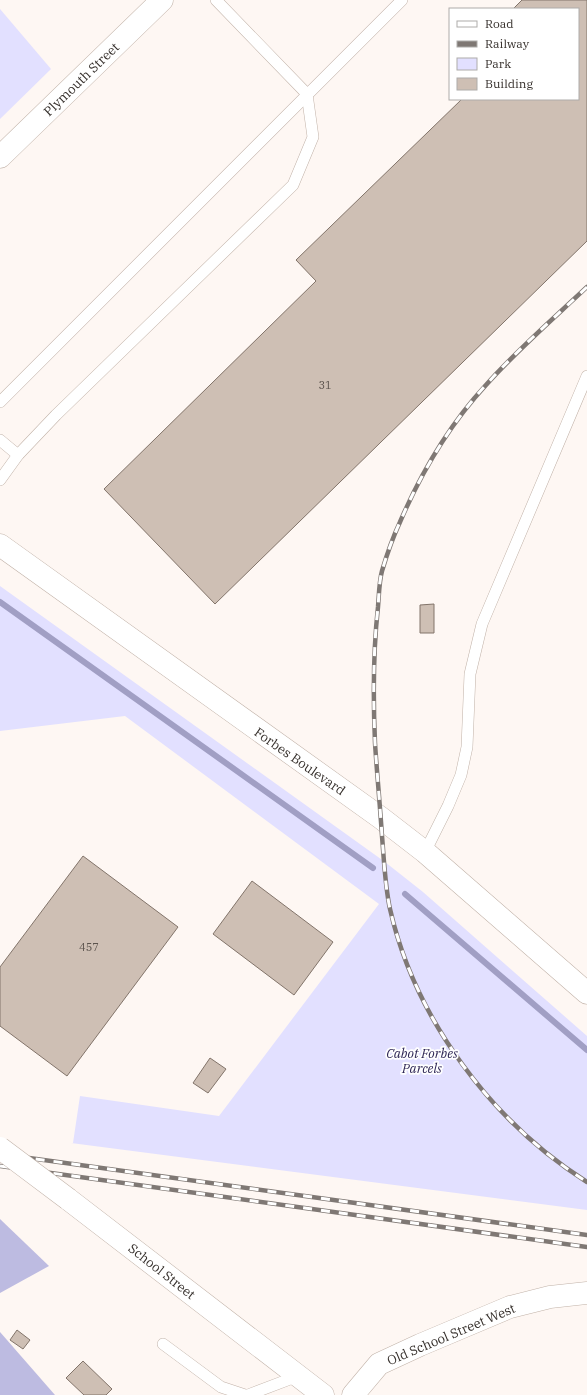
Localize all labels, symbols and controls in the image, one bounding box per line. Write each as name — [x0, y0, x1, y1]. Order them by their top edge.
legend — [449, 8, 579, 100]
text: Road — [485, 16, 514, 31]
text: Railway — [485, 36, 530, 51]
street label: Plymouth Street — [40, 39, 123, 120]
text: Park — [485, 56, 511, 71]
text: Building — [485, 76, 533, 91]
house number: 31 — [318, 378, 332, 392]
street label: Forbes Boulevard — [251, 724, 349, 799]
house number: 457 — [79, 940, 99, 954]
park label: Cabot Forbes Parcels — [386, 1045, 458, 1077]
street label: School Street — [125, 1240, 199, 1303]
street label: Old School Street West — [385, 1300, 518, 1369]

